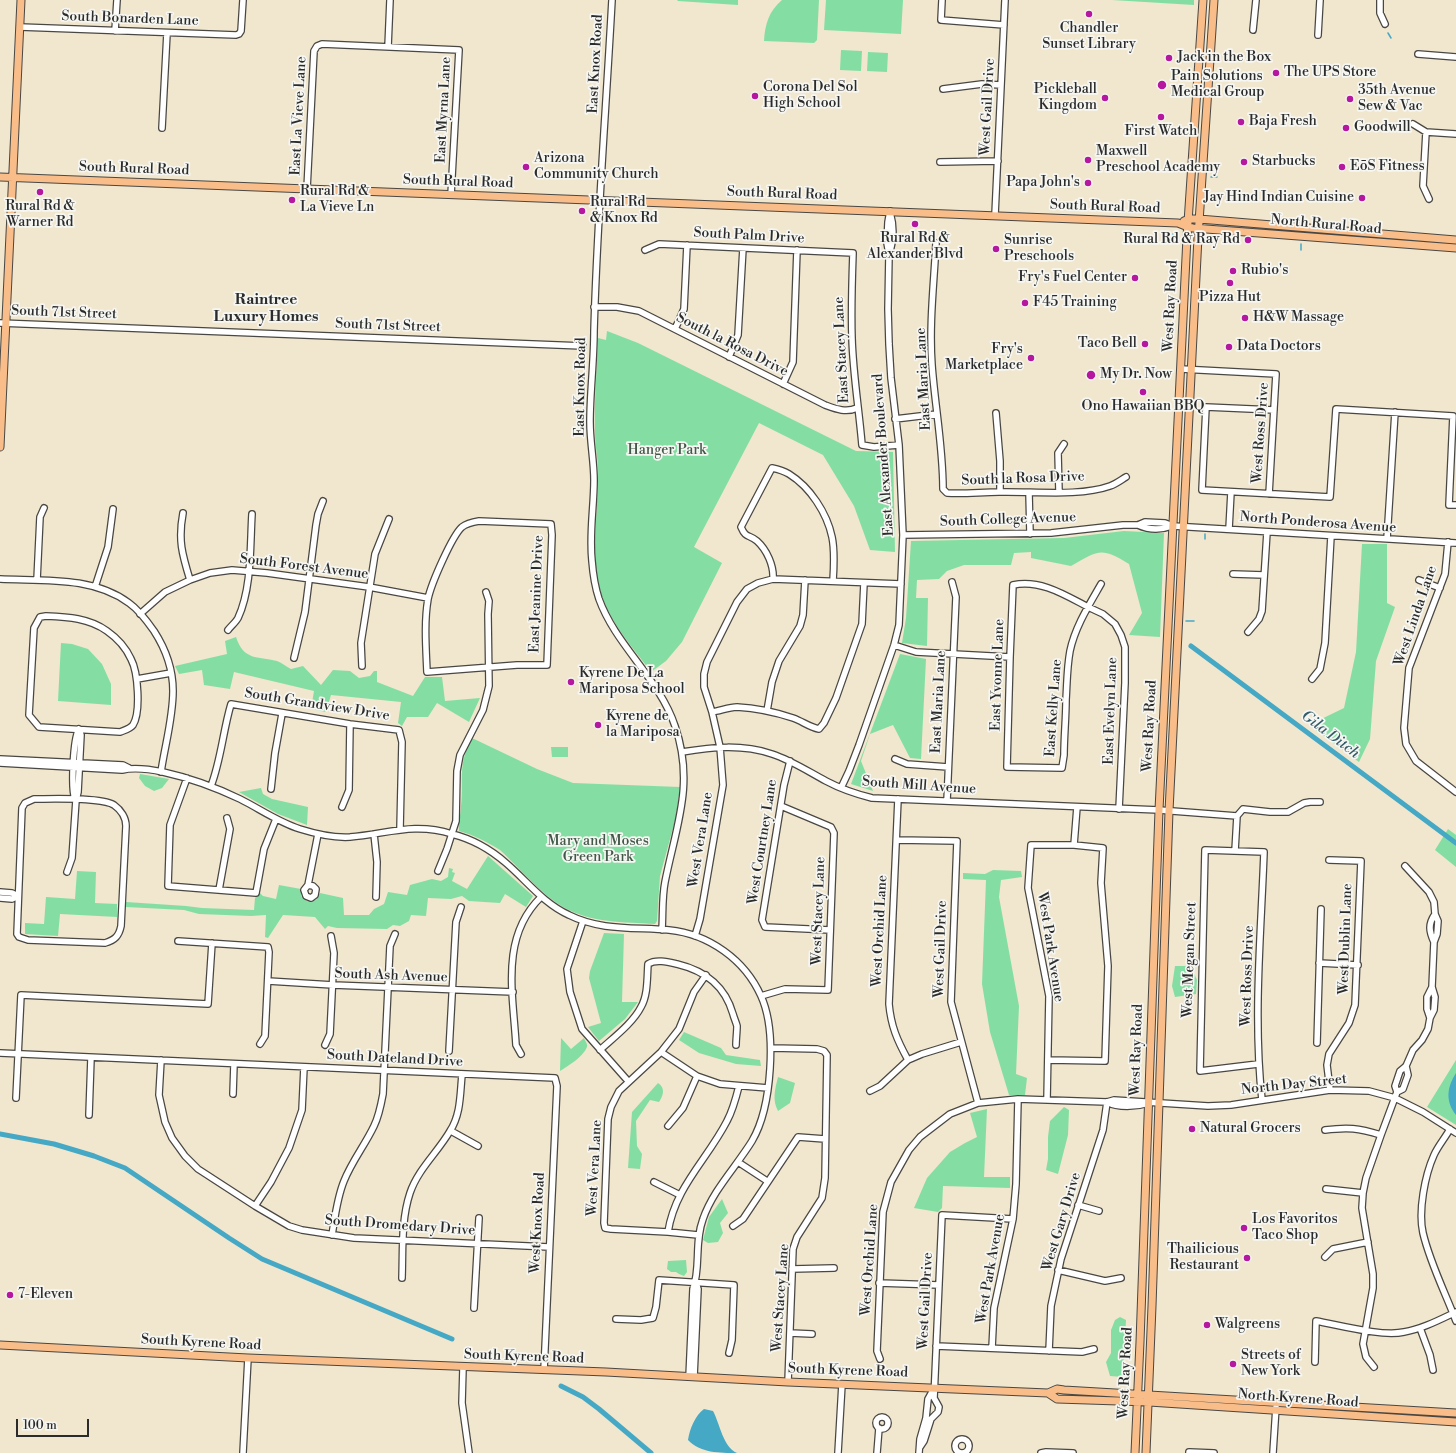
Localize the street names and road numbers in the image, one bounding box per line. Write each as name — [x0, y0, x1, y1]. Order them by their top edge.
street label: South Bonarden Lane — [61, 8, 199, 30]
street label: East Knox Road — [585, 14, 607, 114]
street label: East La Vieve Lane — [287, 56, 311, 176]
street label: East Myrna Lane — [433, 56, 455, 164]
street label: West Gail Drive — [977, 58, 999, 156]
street label: South Rural Road — [79, 159, 189, 179]
street label: South Rural Road — [403, 172, 513, 192]
street label: South Rural Road — [727, 184, 837, 204]
street label: South Rural Road — [1050, 197, 1160, 217]
street label: North Rural Road — [1270, 212, 1382, 238]
street label: South Palm Drive — [693, 225, 805, 247]
street label: West Ray Road — [1160, 260, 1182, 352]
street label: East Stacey Lane — [831, 296, 853, 404]
street label: South 71st Street — [11, 303, 117, 323]
street label: South la Rosa Drive — [673, 309, 791, 381]
street label: South 71st Street — [335, 316, 441, 336]
street label: East Maria Lane — [913, 327, 935, 431]
street label: East Knox Road — [572, 337, 590, 437]
street label: East Alexander Boulevard — [870, 373, 898, 537]
street label: West Ross Drive — [1249, 382, 1273, 484]
street label: South la Rosa Drive — [961, 468, 1085, 490]
street label: South College Avenue — [940, 509, 1076, 531]
street label: North Ponderosa Avenue — [1239, 509, 1397, 537]
street label: East Jeanine Drive — [527, 535, 547, 653]
street label: South Forest Avenue — [239, 551, 369, 583]
street label: West Linda Lane — [1391, 564, 1441, 668]
street label: East Yvonne Lane — [988, 619, 1008, 731]
street label: East Maria Lane — [928, 650, 950, 754]
street label: East Evelyn Lane — [1101, 657, 1121, 765]
street label: East Kelly Lane — [1042, 659, 1066, 757]
street label: West Ray Road — [1139, 680, 1161, 772]
street label: South Grandview Drive — [243, 685, 391, 725]
street label: South Mill Avenue — [861, 774, 977, 798]
street label: West Courtney Lane — [745, 778, 781, 906]
street label: West Vera Lane — [685, 791, 717, 889]
street label: West Stacey Lane — [809, 856, 829, 966]
street label: West Orchid Lane — [869, 874, 891, 988]
street label: West Dublin Lane — [1336, 883, 1356, 995]
street label: West Park Avenue — [1033, 891, 1067, 1003]
street label: West Gail Drive — [931, 900, 951, 998]
street label: West Megan Street — [1180, 902, 1200, 1018]
street label: West Ross Drive — [1238, 925, 1258, 1027]
street label: South Ash Avenue — [334, 966, 448, 986]
street label: West Ray Road — [1127, 1004, 1147, 1096]
street label: South Dateland Drive — [327, 1047, 463, 1071]
street label: North Day Street — [1240, 1071, 1348, 1099]
street label: West Vera Lane — [584, 1119, 606, 1217]
street label: West Gary Drive — [1039, 1171, 1085, 1273]
street label: West Knox Road — [527, 1172, 549, 1274]
street label: West Orchid Lane — [858, 1203, 882, 1317]
street label: South Dromedary Drive — [324, 1212, 476, 1240]
street label: West Park Avenue — [973, 1213, 1009, 1325]
street label: West Stacey Lane — [769, 1243, 793, 1353]
street label: West Gail Drive — [915, 1252, 937, 1350]
street label: West Ray Road — [1115, 1327, 1137, 1419]
street label: South Kyrene Road — [140, 1331, 262, 1355]
street label: South Kyrene Road — [464, 1347, 584, 1367]
street label: South Kyrene Road — [788, 1361, 908, 1381]
street label: North Kyrene Road — [1237, 1386, 1359, 1412]

